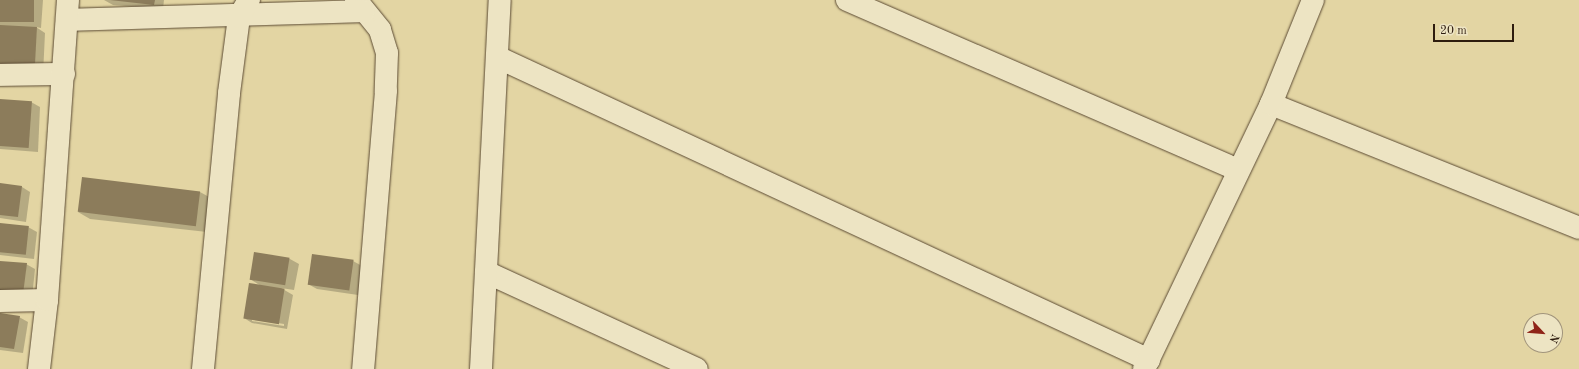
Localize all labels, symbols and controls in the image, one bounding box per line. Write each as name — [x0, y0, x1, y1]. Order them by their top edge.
scale bar — [1435, 16, 1516, 42]
text: 20 m — [1440, 25, 1467, 37]
north arrow — [1523, 313, 1563, 353]
text: N — [1547, 332, 1560, 344]

